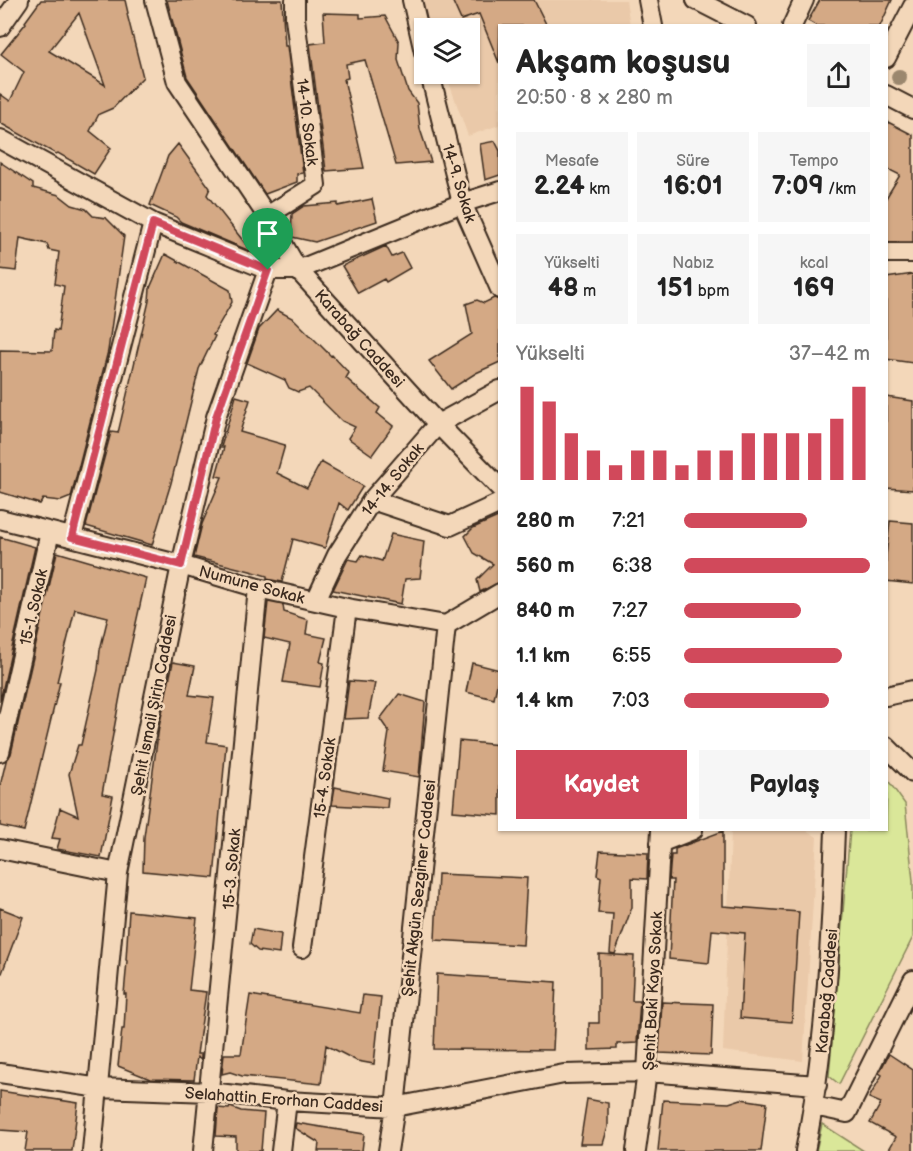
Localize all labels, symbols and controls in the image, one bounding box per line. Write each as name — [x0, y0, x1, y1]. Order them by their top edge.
map controls — [414, 18, 480, 84]
button: layers — [414, 18, 480, 84]
text: Akşam koşusu — [516, 43, 731, 83]
button: share — [807, 44, 870, 107]
street label: 14-10. Sokak — [292, 77, 321, 167]
text: 20:50 · 8 × 280 m — [516, 86, 673, 110]
street label: 14-9. Sokak — [438, 142, 480, 225]
text: Mesafe — [545, 152, 599, 171]
text: Süre — [676, 152, 710, 171]
text: Tempo — [789, 152, 839, 171]
text: 2.24 — [534, 171, 585, 202]
text: 16:01 — [663, 171, 723, 202]
text: 7:09 — [772, 171, 824, 202]
text: km — [585, 180, 610, 199]
text: /km — [824, 180, 856, 199]
pin — [242, 208, 293, 270]
icon: arrive — [251, 217, 284, 250]
text: Yükselti — [544, 254, 600, 273]
text: Nabız — [672, 254, 714, 273]
text: kcal — [800, 254, 828, 273]
text: 48 — [548, 273, 579, 304]
text: 151 — [657, 273, 694, 304]
text: 169 — [793, 273, 835, 304]
text: m — [579, 282, 596, 301]
text: bpm — [694, 282, 729, 301]
street label: Karabağ Caddesi — [310, 286, 408, 392]
text: Yükselti — [516, 342, 585, 366]
text: 37–42 m — [789, 342, 870, 366]
street label: 14-14. Sokak — [358, 440, 428, 520]
text: 280 m — [516, 509, 575, 533]
text: 7:21 — [612, 509, 645, 533]
text: 560 m — [516, 554, 575, 578]
text: 6:38 — [612, 554, 652, 578]
street label: Numune Sokak — [197, 562, 307, 609]
street label: 15-1. Sokak — [16, 567, 52, 647]
text: 840 m — [516, 599, 575, 623]
text: 7:27 — [612, 599, 647, 623]
street label: Şehit İsmail Şirin Caddesi — [126, 613, 181, 797]
text: 1.1 km — [516, 644, 570, 668]
text: 6:55 — [612, 644, 651, 668]
text: 1.4 km — [516, 689, 574, 713]
text: 7:03 — [612, 689, 650, 713]
street label: 15-4. Sokak — [310, 736, 341, 820]
button: Kaydet — [516, 750, 687, 819]
button: Paylaş — [699, 750, 870, 819]
street label: Şehit Akgün Sezginer Caddesi — [399, 779, 440, 997]
street label: 15-3. Sokak — [219, 828, 246, 911]
street label: Şehit Baki Kaya Sokak — [640, 911, 667, 1071]
street label: Karabağ Caddesi — [813, 928, 842, 1054]
street label: Selahattin Erorhan Caddesi — [184, 1084, 384, 1117]

